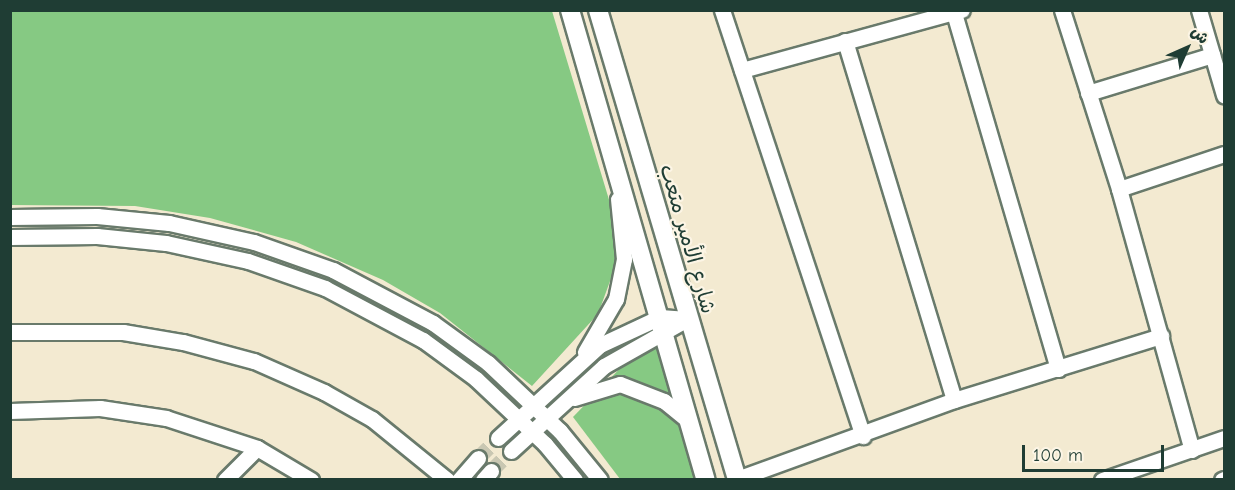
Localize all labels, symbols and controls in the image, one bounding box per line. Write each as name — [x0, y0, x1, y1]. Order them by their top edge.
north arrow — [1157, 18, 1217, 78]
text: ش — [1187, 23, 1212, 48]
street label: شارع الأمير متعب — [655, 161, 721, 317]
scale bar — [1025, 433, 1168, 471]
text: 100 m — [1033, 445, 1083, 466]

